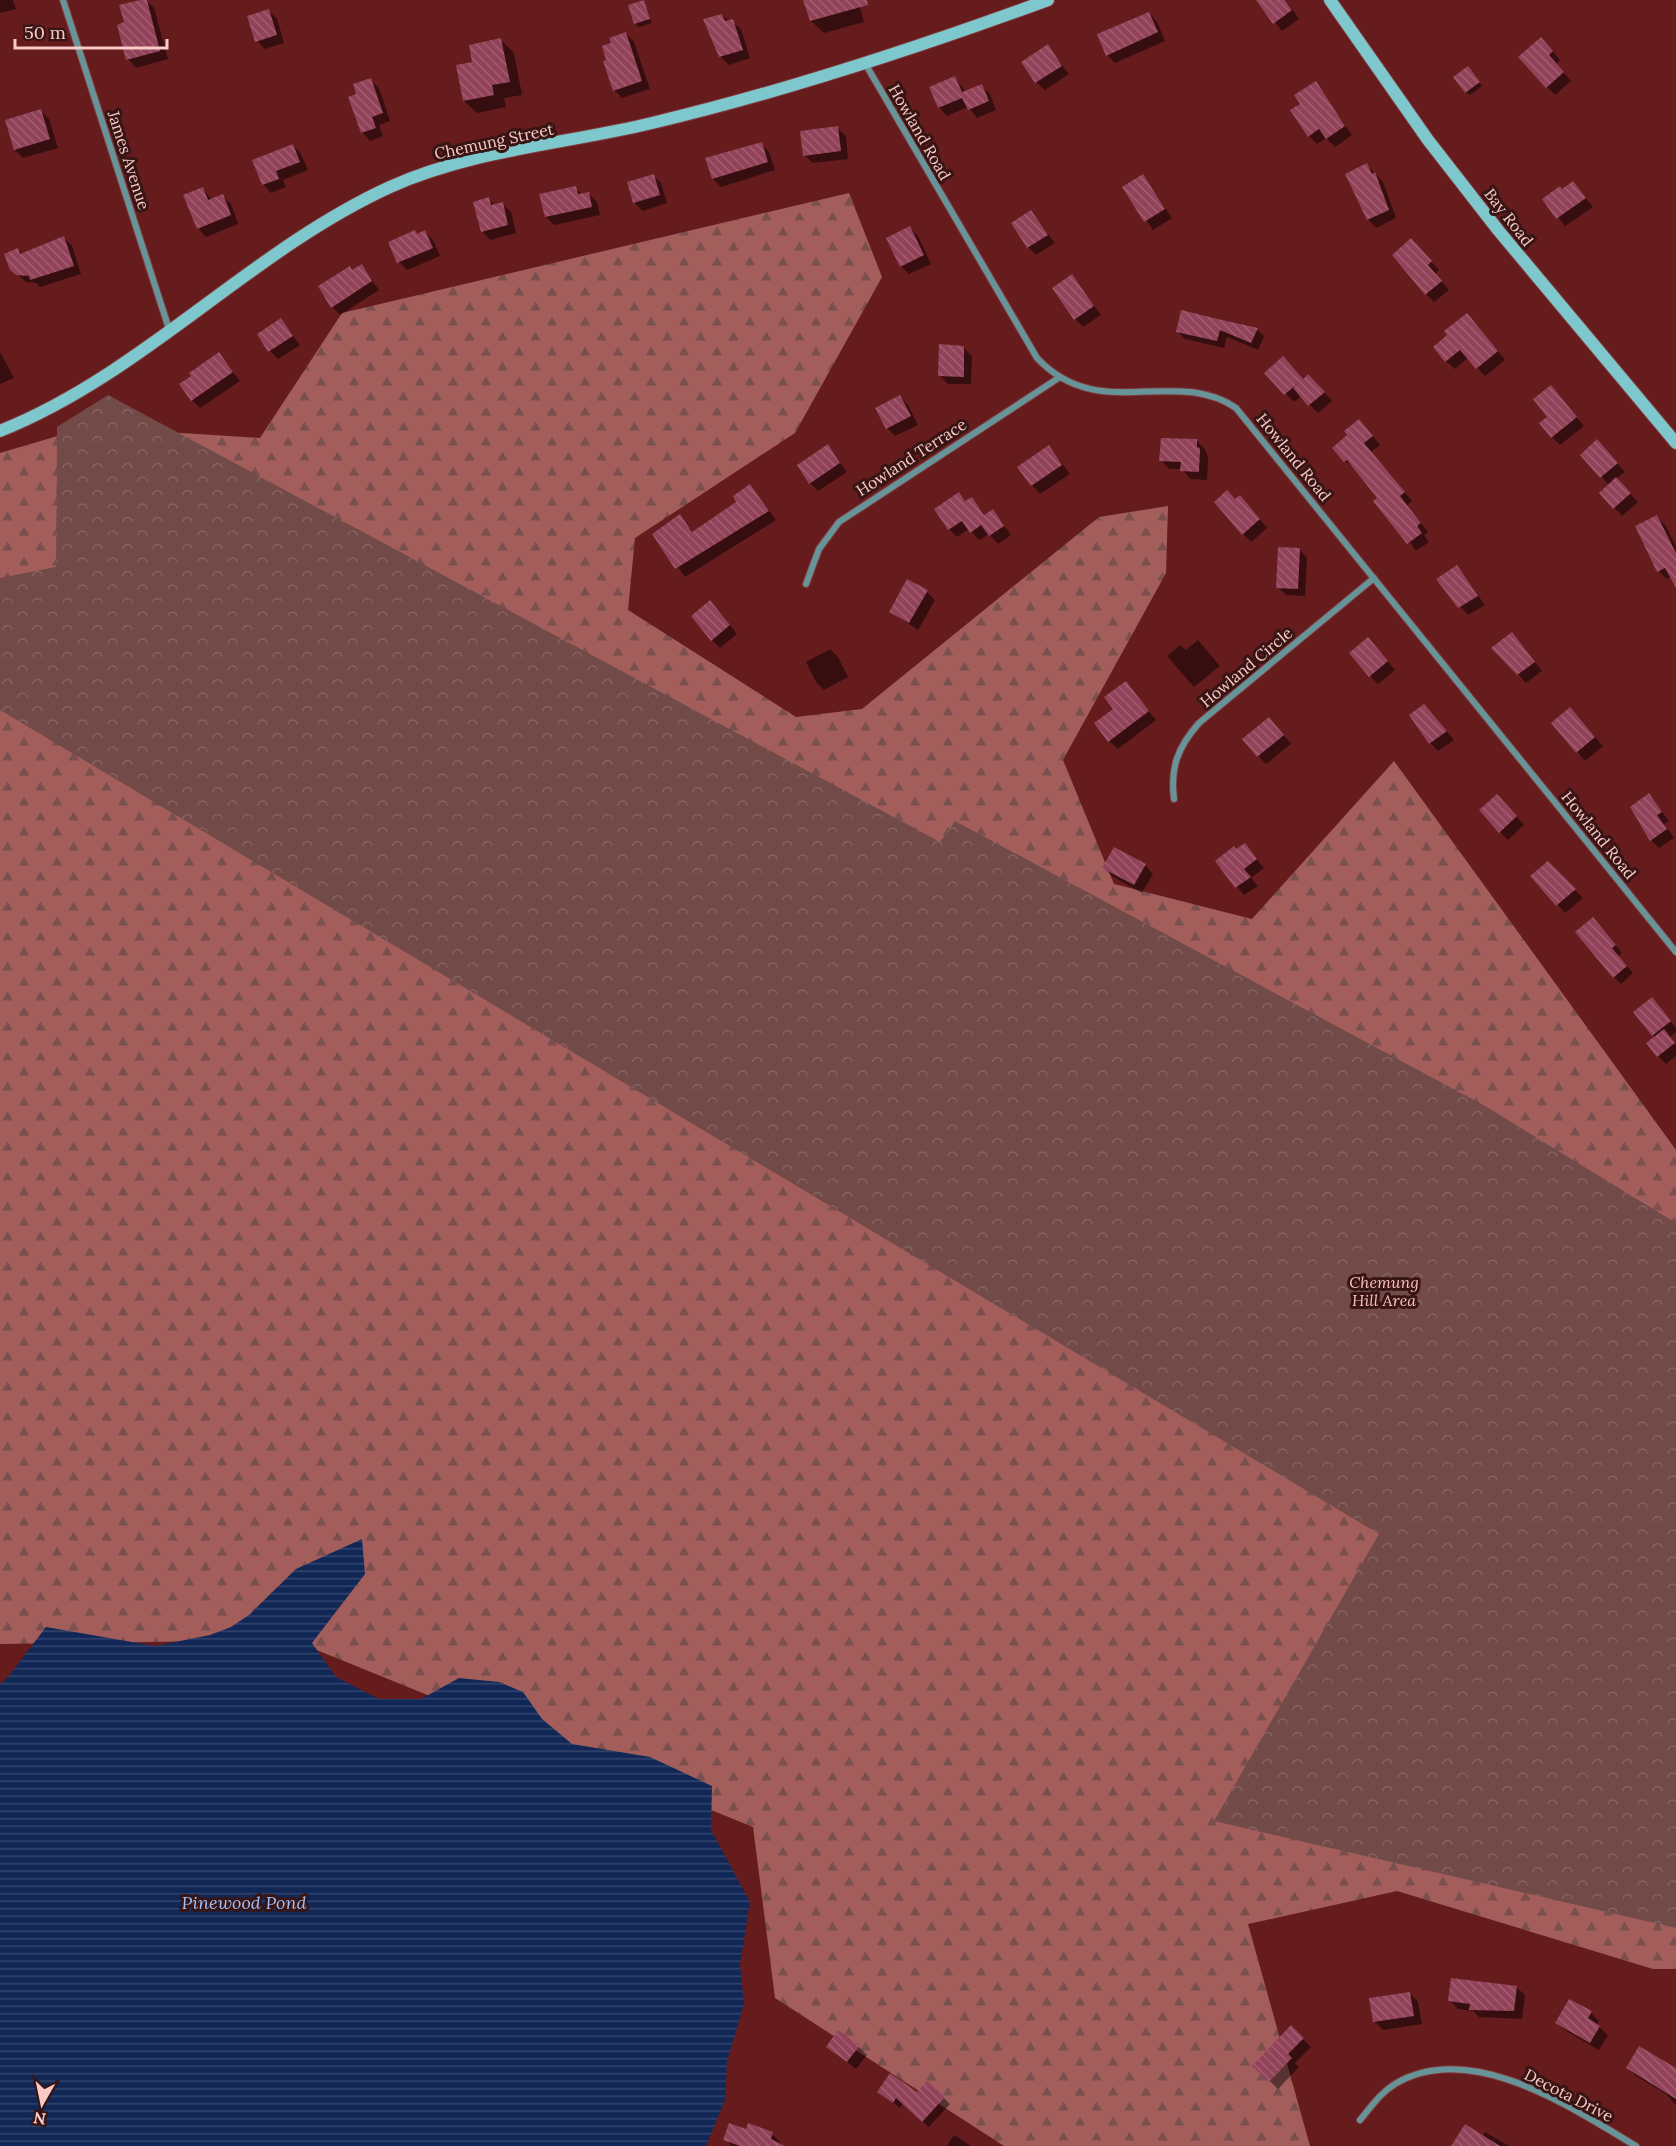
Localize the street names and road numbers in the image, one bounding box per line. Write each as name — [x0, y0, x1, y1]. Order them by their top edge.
street label: Howland Road — [884, 81, 956, 184]
street label: James Avenue — [103, 107, 155, 212]
street label: Chemung Street — [433, 118, 556, 163]
street label: Bay Road — [1480, 184, 1538, 250]
street label: Howland Road — [1252, 409, 1336, 505]
street label: Howland Terrace — [852, 414, 970, 500]
street label: Howland Circle — [1196, 622, 1296, 711]
street label: Howland Road — [1557, 787, 1641, 883]
street label: Decota Drive — [1521, 2064, 1617, 2126]

